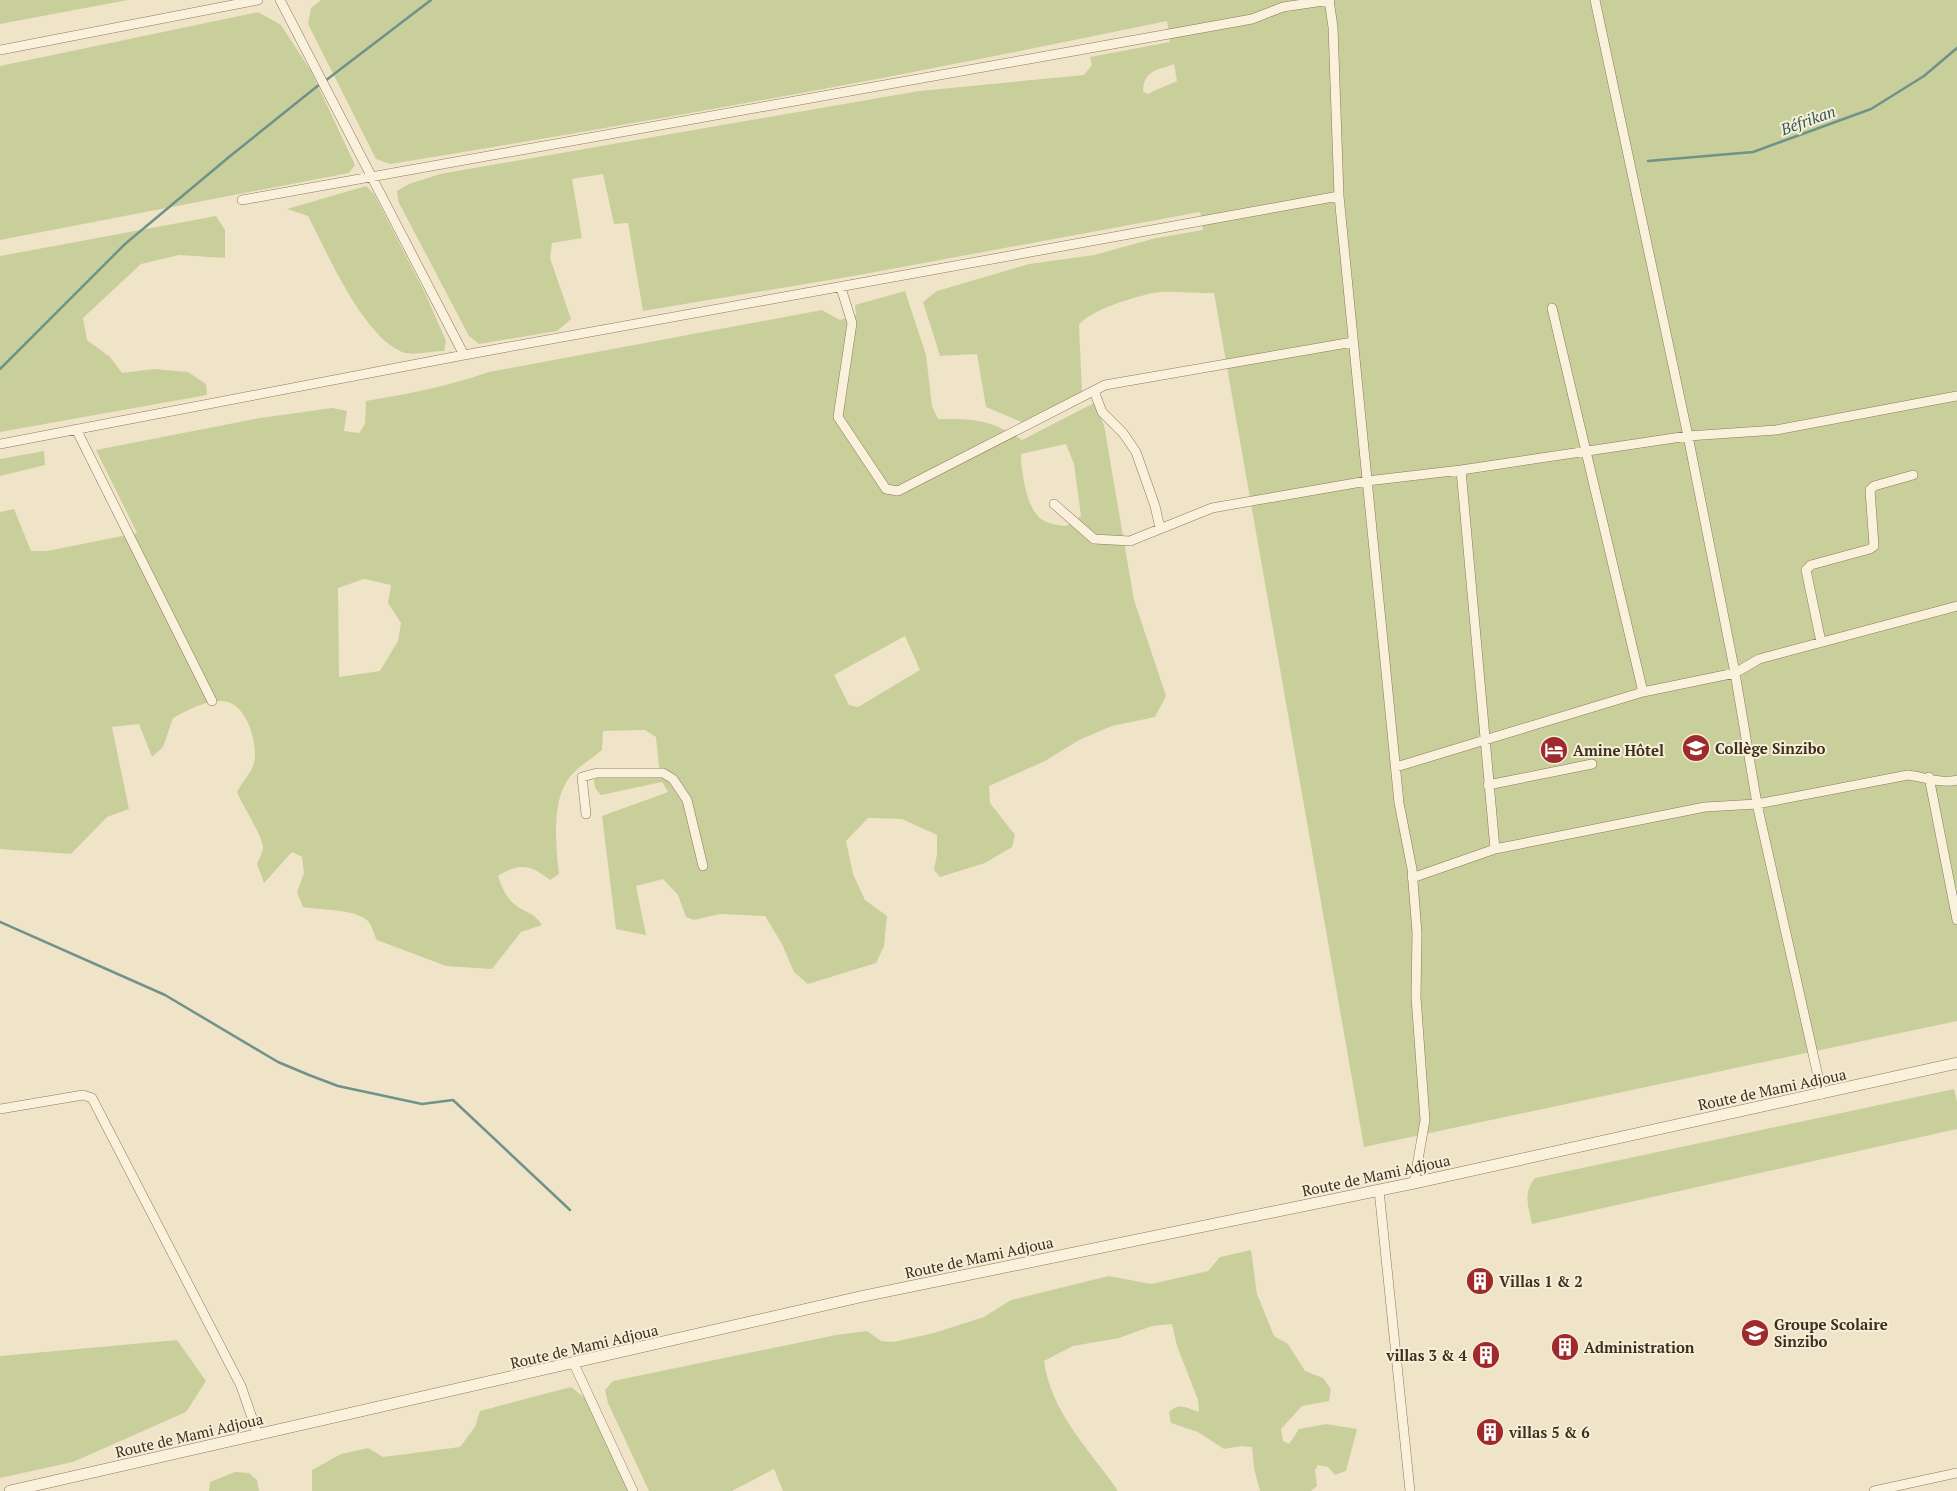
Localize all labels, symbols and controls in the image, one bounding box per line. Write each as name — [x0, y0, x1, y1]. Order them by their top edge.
water label: Béfrikan — [1776, 100, 1839, 140]
school or university icon: Collège Sinzibo — [1681, 733, 1711, 763]
hotel icon: Amine Hôtel — [1539, 735, 1569, 765]
place label: Collège Sinzibo — [1715, 738, 1826, 758]
place label: Amine Hôtel — [1573, 740, 1664, 760]
street label: Route de Mami Adjoua — [1696, 1063, 1848, 1115]
street label: Route de Mami Adjoua — [1300, 1149, 1452, 1201]
street label: Route de Mami Adjoua — [903, 1231, 1055, 1283]
building icon: Villas 1 & 2 — [1465, 1266, 1495, 1296]
place label: Villas 1 & 2 — [1499, 1271, 1583, 1291]
place label: Groupe Scolaire Sinzibo — [1774, 1314, 1888, 1351]
school or university icon: Groupe Scolaire Sinzibo — [1740, 1318, 1770, 1348]
street label: Route de Mami Adjoua — [508, 1319, 660, 1373]
building icon: Administration — [1550, 1332, 1580, 1362]
place label: Administration — [1584, 1337, 1695, 1357]
building icon: villas 3 & 4 — [1471, 1340, 1501, 1370]
place label: villas 3 & 4 — [1385, 1345, 1468, 1365]
street label: Route de Mami Adjoua — [113, 1408, 265, 1462]
building icon: villas 5 & 6 — [1475, 1417, 1505, 1447]
place label: villas 5 & 6 — [1508, 1422, 1590, 1442]

